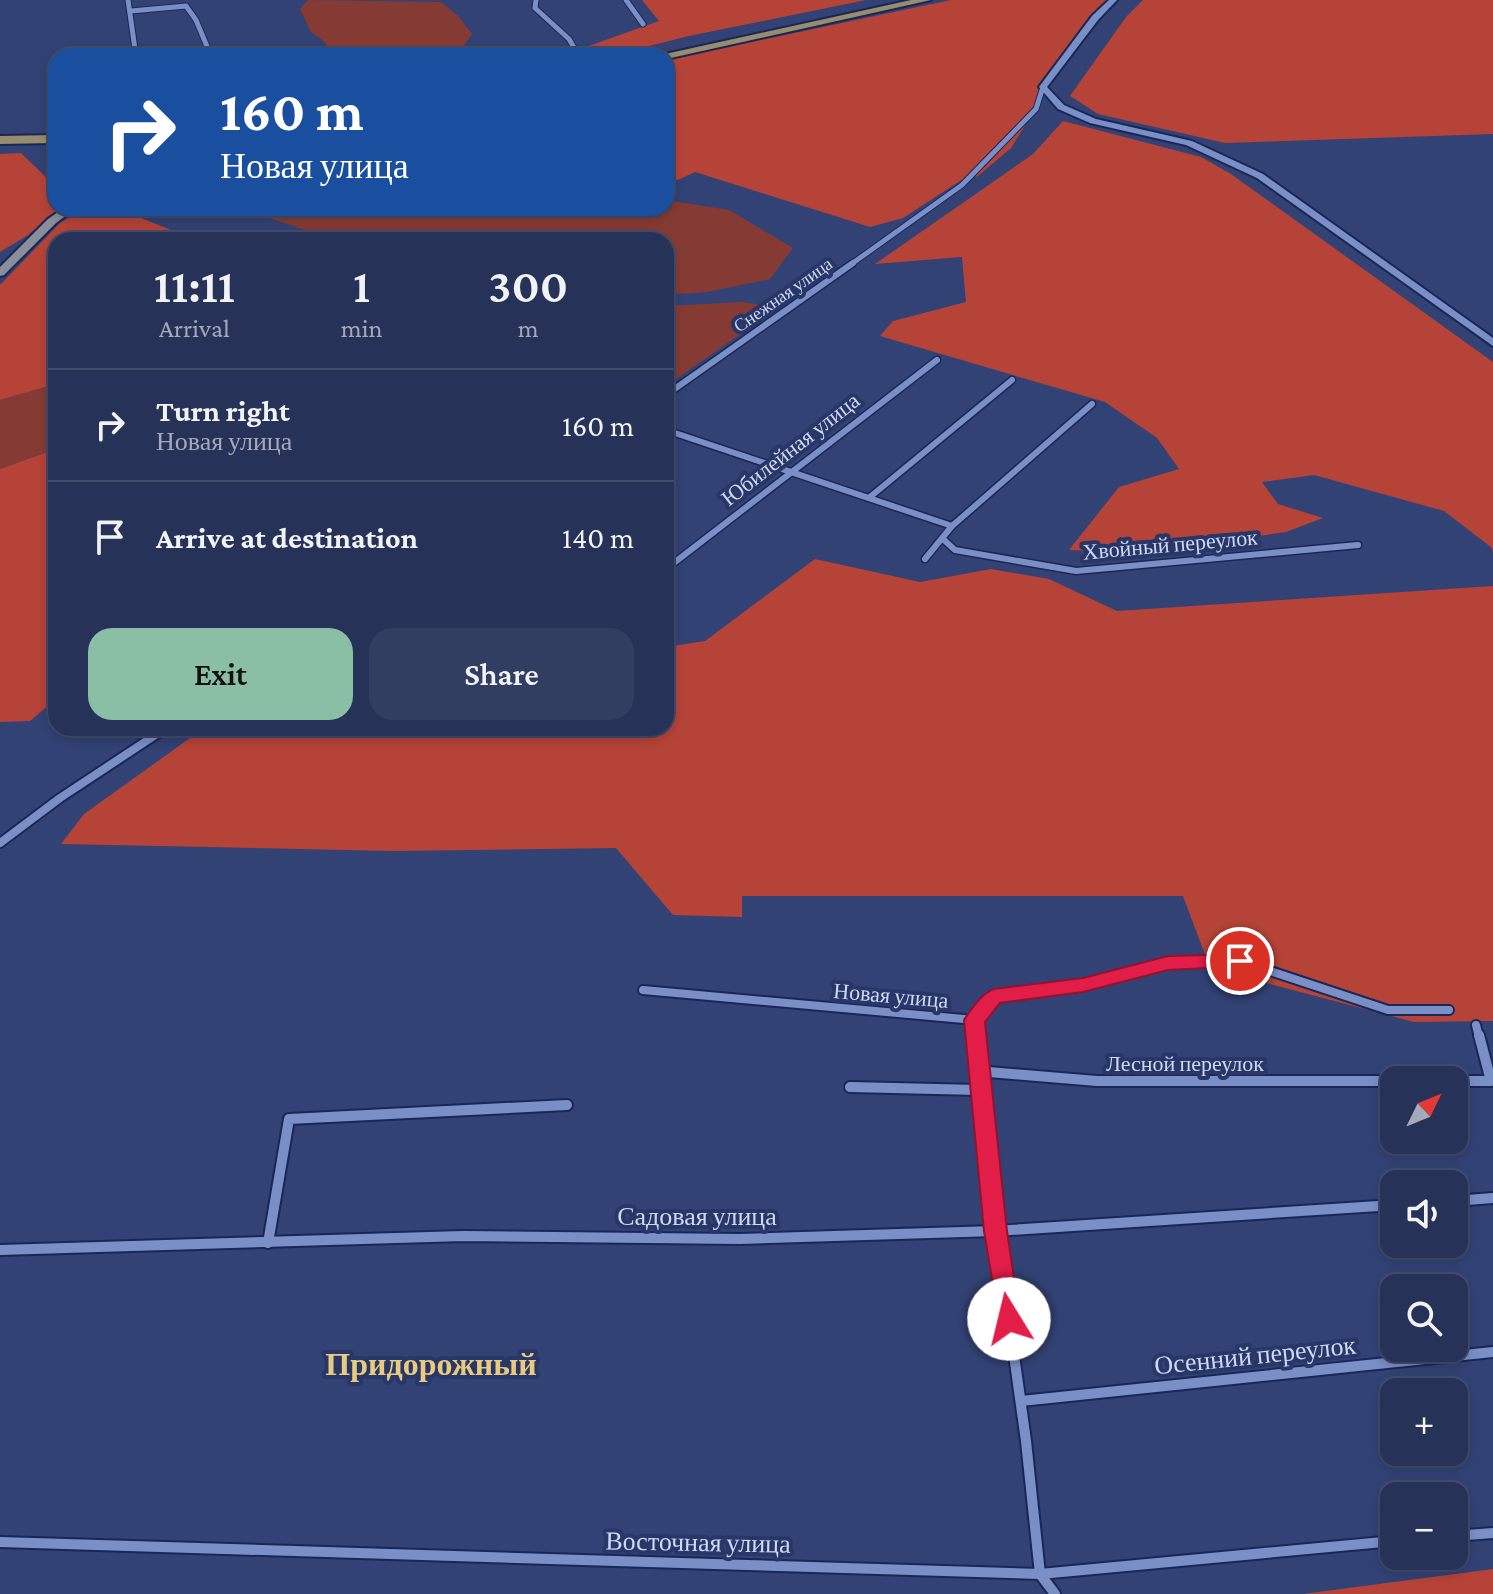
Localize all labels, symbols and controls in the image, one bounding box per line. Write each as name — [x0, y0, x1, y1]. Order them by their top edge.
icon: right — [88, 80, 192, 184]
text: 160 m — [220, 80, 364, 142]
text: Новая улица — [220, 146, 409, 186]
street label: Снежная улица — [730, 254, 836, 336]
text: 11:11 — [154, 259, 235, 312]
text: 1 — [353, 259, 370, 312]
text: 300 — [488, 259, 568, 312]
text: Arrival — [159, 314, 230, 343]
text: min — [341, 314, 383, 343]
text: m — [518, 314, 539, 343]
street label: Юбилейная улица — [716, 388, 864, 511]
text: Turn right — [156, 394, 290, 427]
icon: right — [88, 403, 132, 447]
text: 160 m — [562, 409, 634, 442]
text: Новая улица — [156, 427, 292, 456]
icon: arrive — [88, 515, 132, 559]
text: Arrive at destination — [156, 521, 418, 554]
text: 140 m — [562, 521, 634, 554]
street label: Хвойный переулок — [1081, 524, 1259, 565]
button: Exit — [88, 628, 353, 720]
button: Share — [369, 628, 634, 720]
pin — [1206, 927, 1274, 995]
icon: arrive — [1218, 939, 1262, 983]
street label: Новая улица — [832, 978, 950, 1013]
street label: Лесной переулок — [1106, 1051, 1264, 1076]
north arrow — [1380, 1066, 1468, 1154]
map controls — [1380, 1066, 1468, 1570]
button: sound — [1380, 1170, 1468, 1258]
street label: Садовая улица — [617, 1202, 777, 1231]
button: search — [1380, 1274, 1468, 1362]
position arrow — [967, 1277, 1051, 1361]
street label: Осенний переулок — [1153, 1330, 1358, 1381]
district label: Придорожный — [325, 1346, 537, 1382]
button: + — [1380, 1378, 1468, 1466]
button: − — [1380, 1482, 1468, 1570]
street label: Восточная улица — [605, 1526, 791, 1559]

